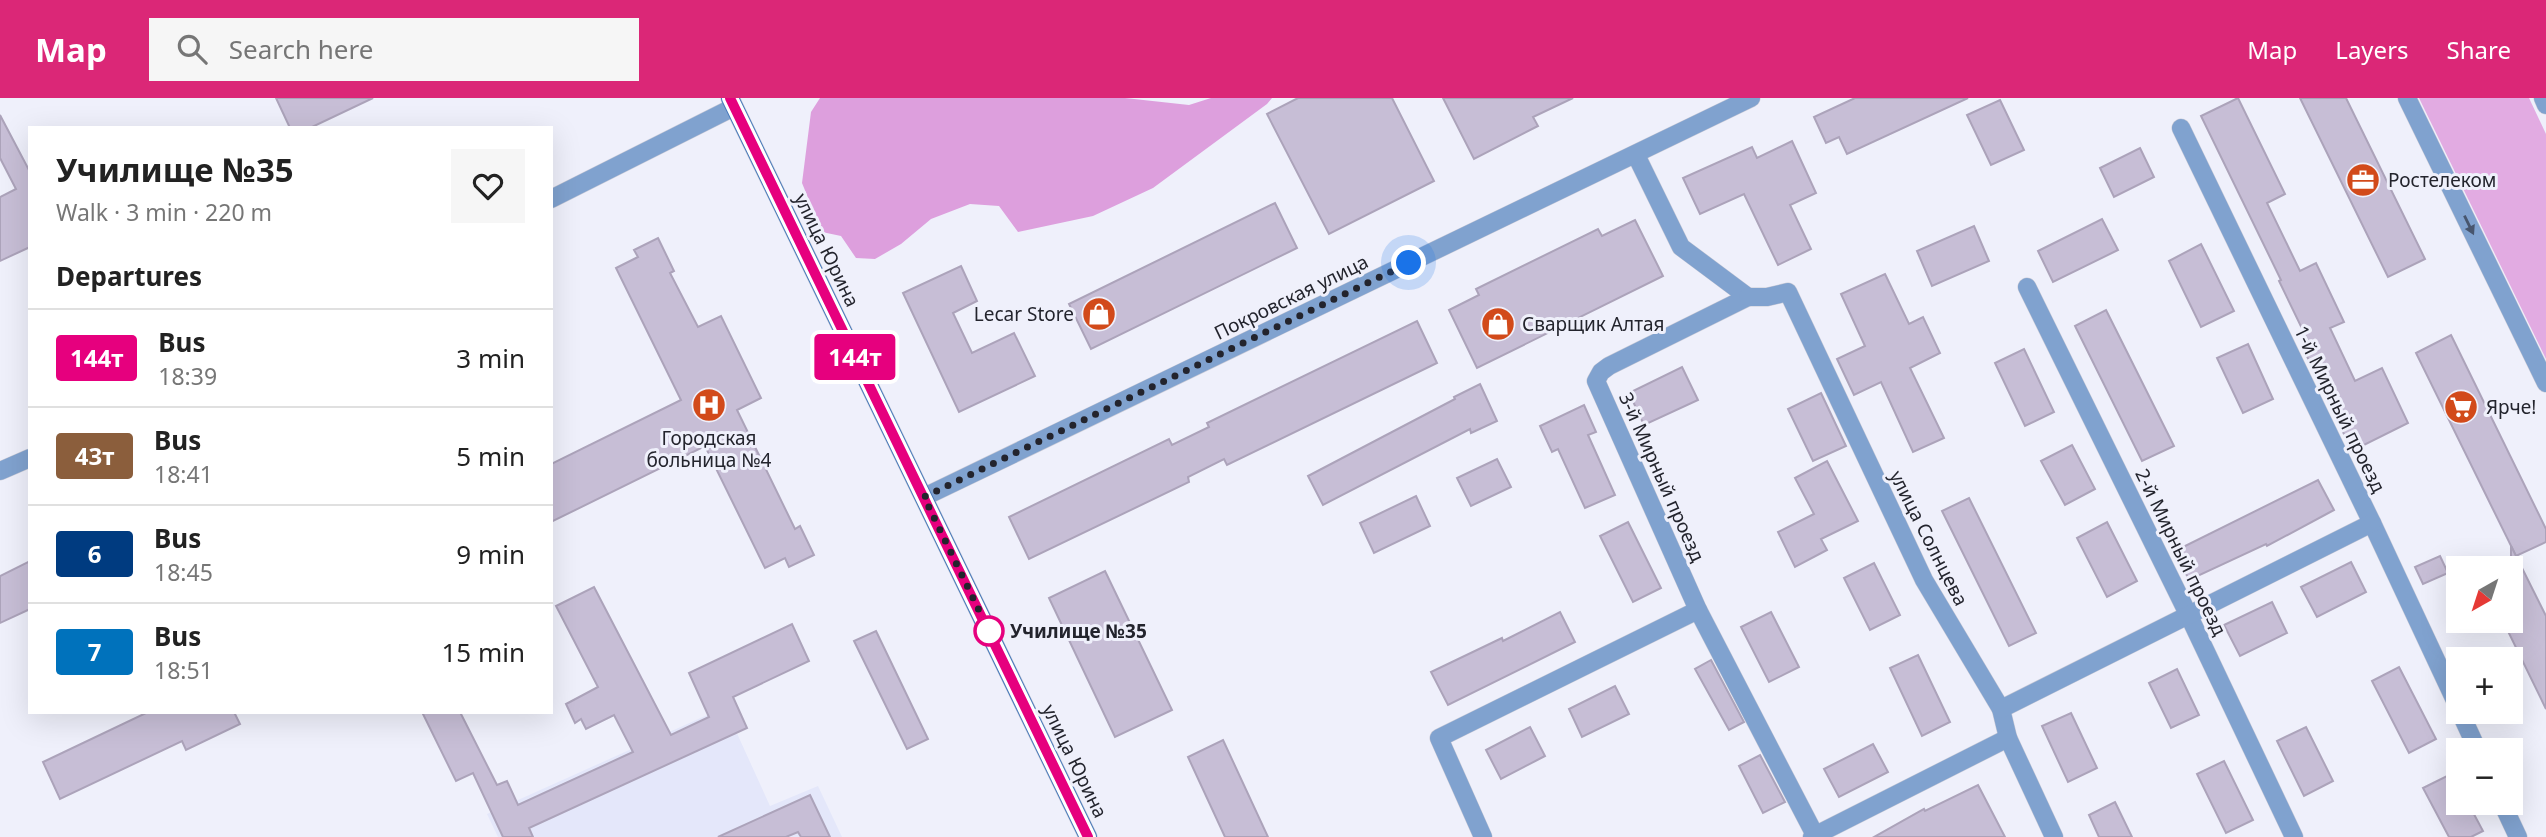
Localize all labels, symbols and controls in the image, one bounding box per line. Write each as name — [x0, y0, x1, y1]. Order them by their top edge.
search box — [149, 18, 639, 81]
text: Map — [35, 27, 107, 72]
icon: search — [173, 30, 211, 68]
text: Search here — [229, 31, 373, 67]
text: Map — [2247, 33, 2297, 66]
text: Layers — [2335, 33, 2409, 66]
text: Share — [2447, 33, 2511, 66]
text: Училище №35 — [56, 147, 294, 192]
button: heart — [451, 149, 525, 223]
office icon: Ростелеком — [2344, 161, 2382, 199]
place label: Ростелеком — [2388, 167, 2496, 193]
street label: улица Юрина — [788, 189, 866, 311]
text: Walk · 3 min · 220 m — [56, 196, 272, 228]
one-way arrow — [2464, 215, 2475, 235]
your location — [1391, 245, 1426, 280]
street label: Покровская улица — [1210, 248, 1372, 346]
text: Departures — [56, 258, 202, 294]
shop icon: Lecar Store — [1080, 295, 1118, 333]
place label: Lecar Store — [974, 301, 1074, 327]
shop icon: Сварщик Алтая — [1479, 305, 1517, 343]
place label: Сварщик Алтая — [1522, 311, 1665, 337]
street label: 1-й Мирный проезд — [2288, 321, 2392, 497]
text: Bus — [158, 324, 206, 360]
line badge: 144т — [806, 334, 904, 380]
text: 3 min — [456, 340, 525, 376]
text: 144т — [828, 340, 882, 373]
text: 144т — [70, 341, 123, 374]
text: 18:39 — [158, 360, 217, 392]
hospital icon: Городская больница №4 — [690, 386, 728, 424]
street label: 3-й Мирный проезд — [1613, 388, 1711, 566]
supermarket icon: Ярче! — [2442, 388, 2480, 426]
place label: Ярче! — [2486, 394, 2536, 420]
text: Bus — [154, 422, 201, 458]
place label: Городская больница №4 — [647, 425, 772, 473]
text: 5 min — [456, 438, 525, 474]
text: 43т — [75, 439, 114, 472]
text: 18:41 — [154, 458, 213, 490]
street label: 2-й Мирный проезд — [2129, 464, 2233, 640]
street label: улица Солнцева — [1884, 466, 1974, 610]
text: Bus — [154, 520, 201, 556]
text: 9 min — [456, 536, 525, 572]
text: 6 — [88, 537, 101, 570]
text: 18:45 — [154, 556, 213, 588]
north arrow — [2446, 556, 2524, 634]
map controls — [2446, 556, 2523, 815]
marker: Училище №35 — [974, 616, 1004, 646]
text: Bus — [154, 618, 201, 654]
place label: Училище №35 — [1010, 618, 1147, 644]
text: 15 min — [441, 634, 525, 670]
text: 7 — [88, 635, 101, 668]
button: + — [2446, 647, 2523, 724]
text: 18:51 — [154, 654, 213, 686]
street label: улица Юрина — [1036, 700, 1114, 822]
button: − — [2446, 738, 2523, 815]

